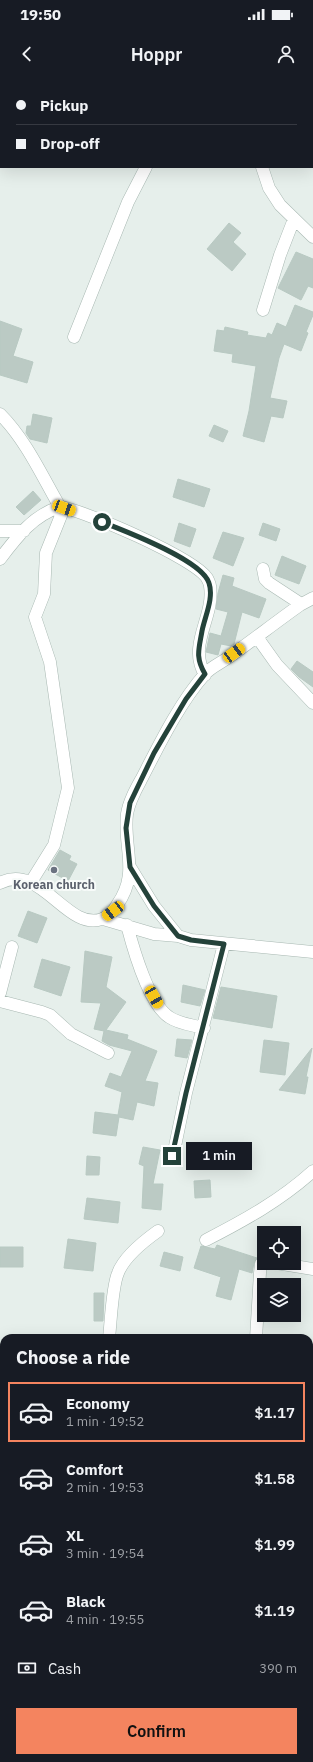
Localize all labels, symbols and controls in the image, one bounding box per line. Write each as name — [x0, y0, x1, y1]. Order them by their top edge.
text: 19:50 — [20, 5, 61, 24]
icon: back — [16, 43, 38, 65]
text: Hoppr — [131, 43, 182, 66]
icon: person — [275, 43, 297, 65]
text: Pickup — [40, 96, 88, 115]
text: Drop-off — [40, 134, 100, 153]
car — [51, 498, 77, 518]
route start — [93, 513, 111, 531]
car — [221, 641, 247, 665]
marker: Korean church — [49, 865, 59, 875]
place label: Korean church — [13, 877, 95, 892]
car — [100, 899, 126, 923]
car — [143, 984, 165, 1010]
callout: 1 min — [186, 1142, 252, 1170]
route end — [163, 1147, 181, 1165]
text: 1 min — [202, 1147, 236, 1164]
map controls — [257, 1226, 301, 1322]
button: locate — [257, 1226, 301, 1270]
button: layers — [257, 1278, 301, 1322]
text: Choose a ride — [16, 1346, 130, 1369]
icon: car — [18, 1394, 54, 1430]
text: Economy — [66, 1394, 130, 1413]
text: $1.17 — [255, 1403, 295, 1422]
text: 1 min · 19:52 — [66, 1413, 144, 1430]
icon: car — [18, 1460, 54, 1496]
text: Comfort — [66, 1460, 123, 1479]
text: $1.58 — [255, 1469, 295, 1488]
text: 2 min · 19:53 — [66, 1479, 144, 1496]
icon: car — [18, 1526, 54, 1562]
text: XL — [66, 1526, 84, 1545]
text: $1.99 — [255, 1535, 295, 1554]
text: 3 min · 19:54 — [66, 1545, 144, 1562]
icon: car — [18, 1592, 54, 1628]
text: Black — [66, 1592, 106, 1611]
text: $1.19 — [255, 1601, 295, 1620]
text: 4 min · 19:55 — [66, 1611, 144, 1628]
icon: cash — [16, 1657, 38, 1679]
text: Cash — [48, 1659, 81, 1678]
text: 390 m — [259, 1660, 297, 1677]
button: Confirm — [16, 1708, 297, 1754]

